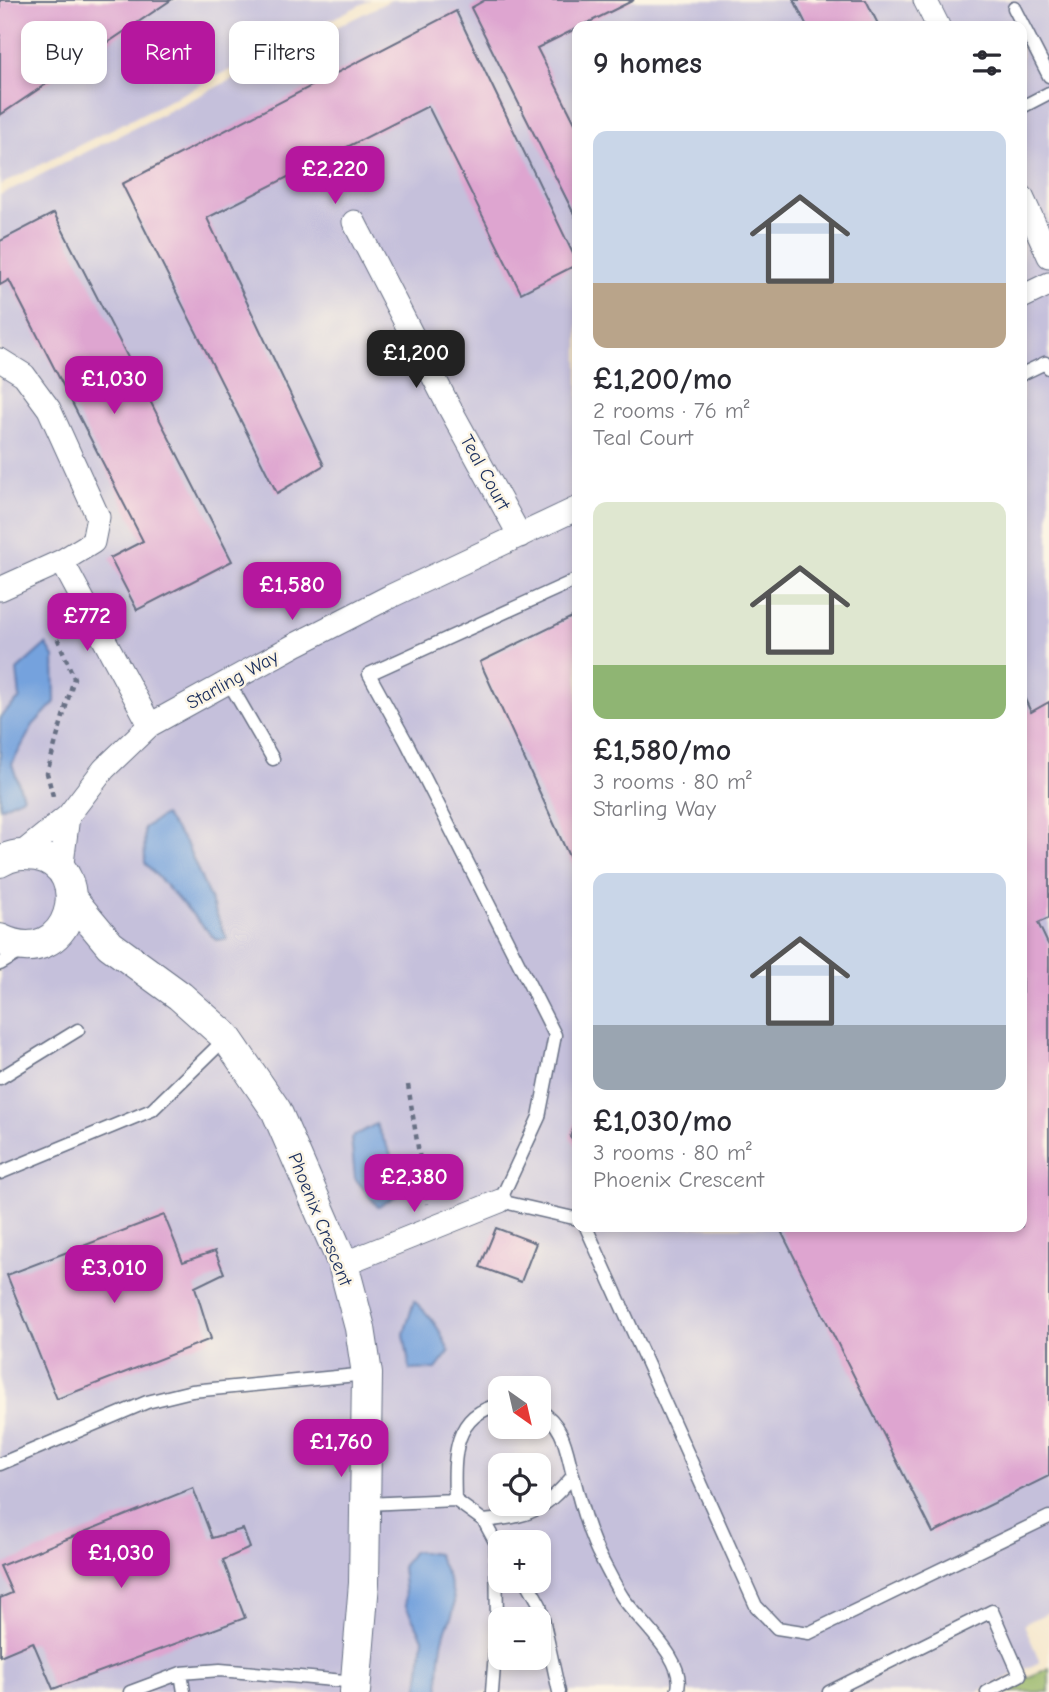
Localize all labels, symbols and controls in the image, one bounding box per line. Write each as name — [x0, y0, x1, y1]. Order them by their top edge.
chip: Buy — [21, 21, 107, 84]
chip: Rent — [121, 21, 215, 84]
chip: Filters — [229, 21, 339, 84]
icon: filters — [968, 44, 1006, 82]
text: 9 homes — [593, 46, 702, 81]
pin: £2,220 — [278, 146, 392, 206]
text: £2,220 — [301, 155, 369, 182]
icon: home — [737, 176, 863, 302]
pin: £1,200 — [359, 330, 473, 390]
text: £1,200 — [383, 339, 449, 366]
pin: £1,030 — [57, 356, 171, 416]
text: £1,200/mo — [593, 362, 732, 397]
text: £1,030 — [81, 365, 147, 392]
text: 2 rooms · 76 m² — [593, 397, 749, 424]
text: Teal Court — [593, 424, 693, 451]
street label: Teal Court — [455, 431, 515, 514]
icon: home — [737, 547, 863, 673]
pin: £1,580 — [235, 562, 349, 622]
text: £1,580 — [259, 571, 325, 598]
pin: £772 — [46, 594, 128, 653]
text: £772 — [63, 602, 111, 629]
street label: Starling Way — [183, 645, 283, 714]
text: £1,580/mo — [593, 733, 731, 768]
text: 3 rooms · 80 m² — [593, 768, 752, 795]
text: Starling Way — [593, 795, 716, 822]
icon: home — [737, 918, 863, 1044]
text: £1,030/mo — [593, 1104, 732, 1139]
text: 3 rooms · 80 m² — [593, 1139, 752, 1166]
street label: Phoenix Crescent — [283, 1150, 357, 1290]
pin: £2,380 — [357, 1154, 471, 1214]
text: £2,380 — [380, 1163, 448, 1190]
text: Phoenix Crescent — [593, 1166, 764, 1193]
pin: £3,010 — [57, 1246, 171, 1305]
text: £3,010 — [81, 1254, 147, 1281]
north arrow — [488, 1376, 551, 1438]
map controls — [488, 1376, 551, 1670]
pin: £1,760 — [284, 1420, 398, 1479]
text: £1,760 — [309, 1428, 373, 1455]
button: locate — [488, 1453, 551, 1516]
pin: £1,030 — [64, 1530, 178, 1590]
button: + — [488, 1530, 551, 1593]
text: £1,030 — [88, 1539, 154, 1566]
button: − — [488, 1607, 551, 1670]

